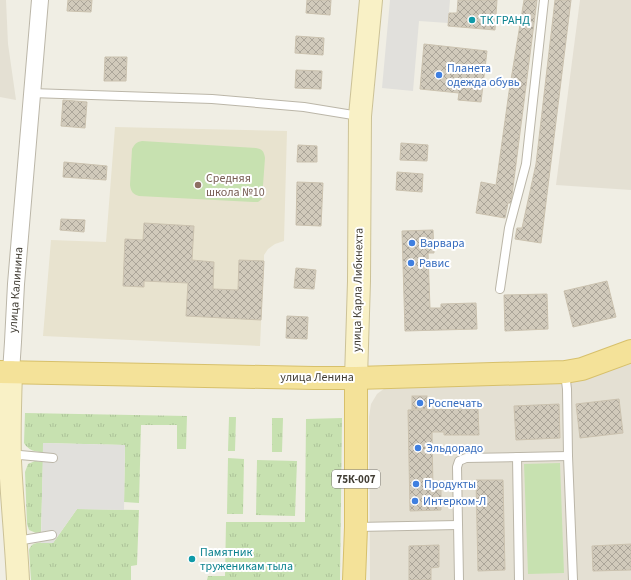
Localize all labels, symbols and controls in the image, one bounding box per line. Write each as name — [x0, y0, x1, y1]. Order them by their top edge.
place label: ТК ГРАНД — [480, 12, 530, 29]
marker: ТК ГРАНД — [467, 15, 477, 25]
place label: Планета одежда обувь — [447, 60, 520, 91]
marker: Планета одежда обувь — [434, 70, 444, 80]
place label: Средняя школа №10 — [206, 170, 265, 201]
marker: Средняя школа №10 — [193, 180, 203, 190]
street label: улица Карла Либкнехта — [348, 228, 368, 352]
place label: Варвара — [420, 235, 464, 252]
marker: Варвара — [407, 238, 417, 248]
street label: улица Калинина — [5, 246, 27, 334]
place label: Равис — [419, 255, 450, 272]
marker: Равис — [406, 258, 416, 268]
street label: улица Ленина — [280, 369, 354, 386]
place label: Роспечать — [428, 395, 483, 412]
marker: Роспечать — [415, 398, 425, 408]
place label: Эльдорадо — [426, 440, 483, 457]
marker: Эльдорадо — [413, 443, 423, 453]
road number: 75К-007 — [332, 470, 380, 488]
place label: Продукты — [424, 476, 476, 493]
marker: Продукты — [411, 479, 421, 489]
place label: Интерком-Л — [423, 493, 486, 510]
marker: Интерком-Л — [410, 496, 420, 506]
place label: Памятник труженикам тыла — [200, 544, 293, 575]
marker: Памятник труженикам тыла — [187, 554, 197, 564]

